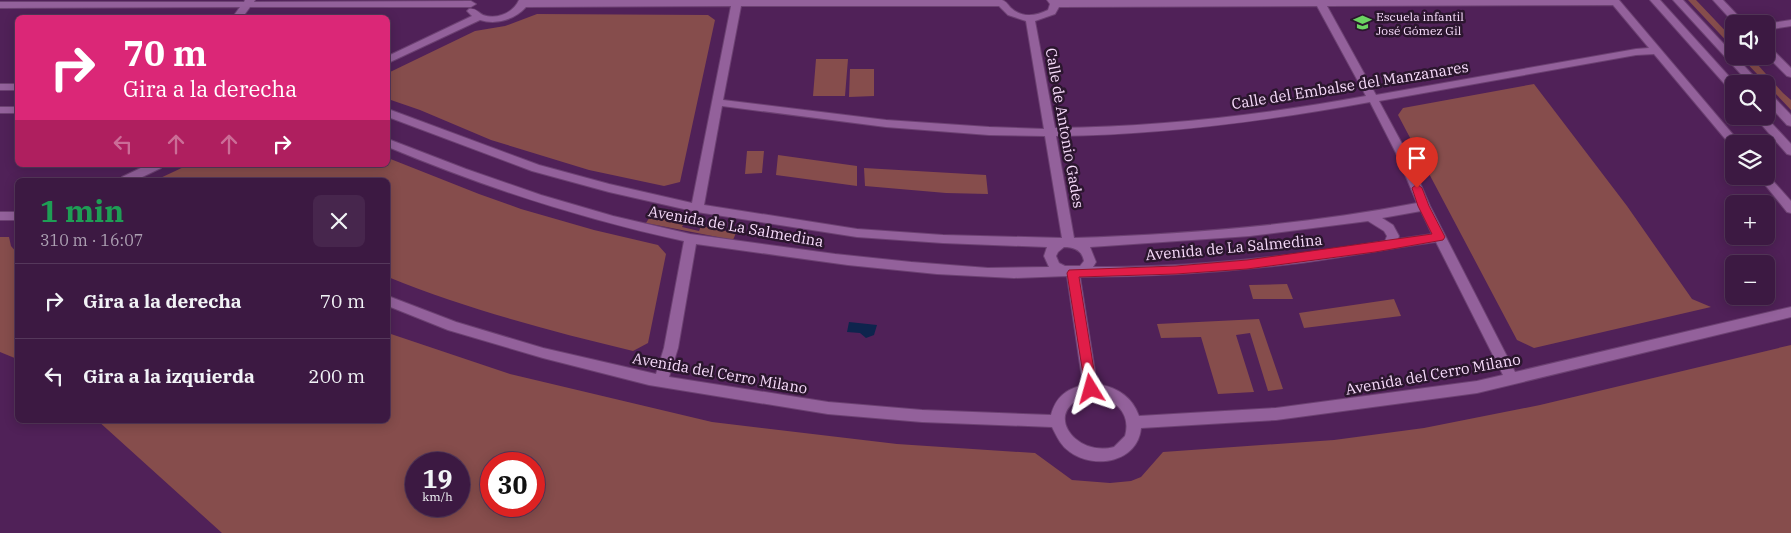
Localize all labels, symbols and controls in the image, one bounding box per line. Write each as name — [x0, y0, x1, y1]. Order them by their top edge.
place label: Escuela infantil José Gómez Gil — [1376, 9, 1464, 38]
school or university icon: Escuela infantil José Gómez Gil — [1352, 13, 1372, 33]
map controls — [1725, 15, 1775, 305]
button: sound — [1725, 15, 1775, 65]
text: 70 m — [123, 30, 207, 76]
icon: right — [40, 35, 105, 100]
street label: Calle de Antonio Gades — [1042, 46, 1088, 210]
street label: Calle del Embalse del Manzanares — [1230, 57, 1470, 113]
text: Gira a la derecha — [123, 74, 297, 103]
button: search — [1725, 75, 1775, 125]
icon: left — [109, 130, 137, 158]
icon: ahead — [162, 130, 190, 158]
icon: ahead — [215, 130, 243, 158]
icon: right — [268, 130, 296, 158]
button: layers — [1725, 135, 1775, 185]
pin — [1396, 137, 1438, 188]
icon: arrive — [1403, 144, 1431, 172]
text: 1 min — [40, 191, 124, 230]
button: close — [313, 195, 365, 247]
button: + — [1725, 195, 1775, 245]
street label: Avenida de La Salmedina — [647, 201, 825, 251]
text: 310 m · 16:07 — [40, 230, 143, 250]
street label: Avenida de La Salmedina — [1145, 230, 1323, 264]
button: − — [1725, 255, 1775, 305]
icon: right — [40, 287, 68, 315]
text: Gira a la derecha — [83, 289, 242, 313]
text: 70 m — [320, 289, 365, 313]
street label: Avenida del Cerro Milano — [631, 348, 809, 398]
street label: Avenida del Cerro Milano — [1344, 349, 1522, 399]
icon: left — [40, 362, 68, 390]
position arrow — [1064, 362, 1116, 414]
text: Gira a la izquierda — [83, 364, 255, 388]
text: 200 m — [308, 364, 365, 388]
speed limit sign: 30 — [480, 452, 545, 517]
text: 19 — [422, 462, 453, 495]
text: km/h — [422, 489, 453, 504]

